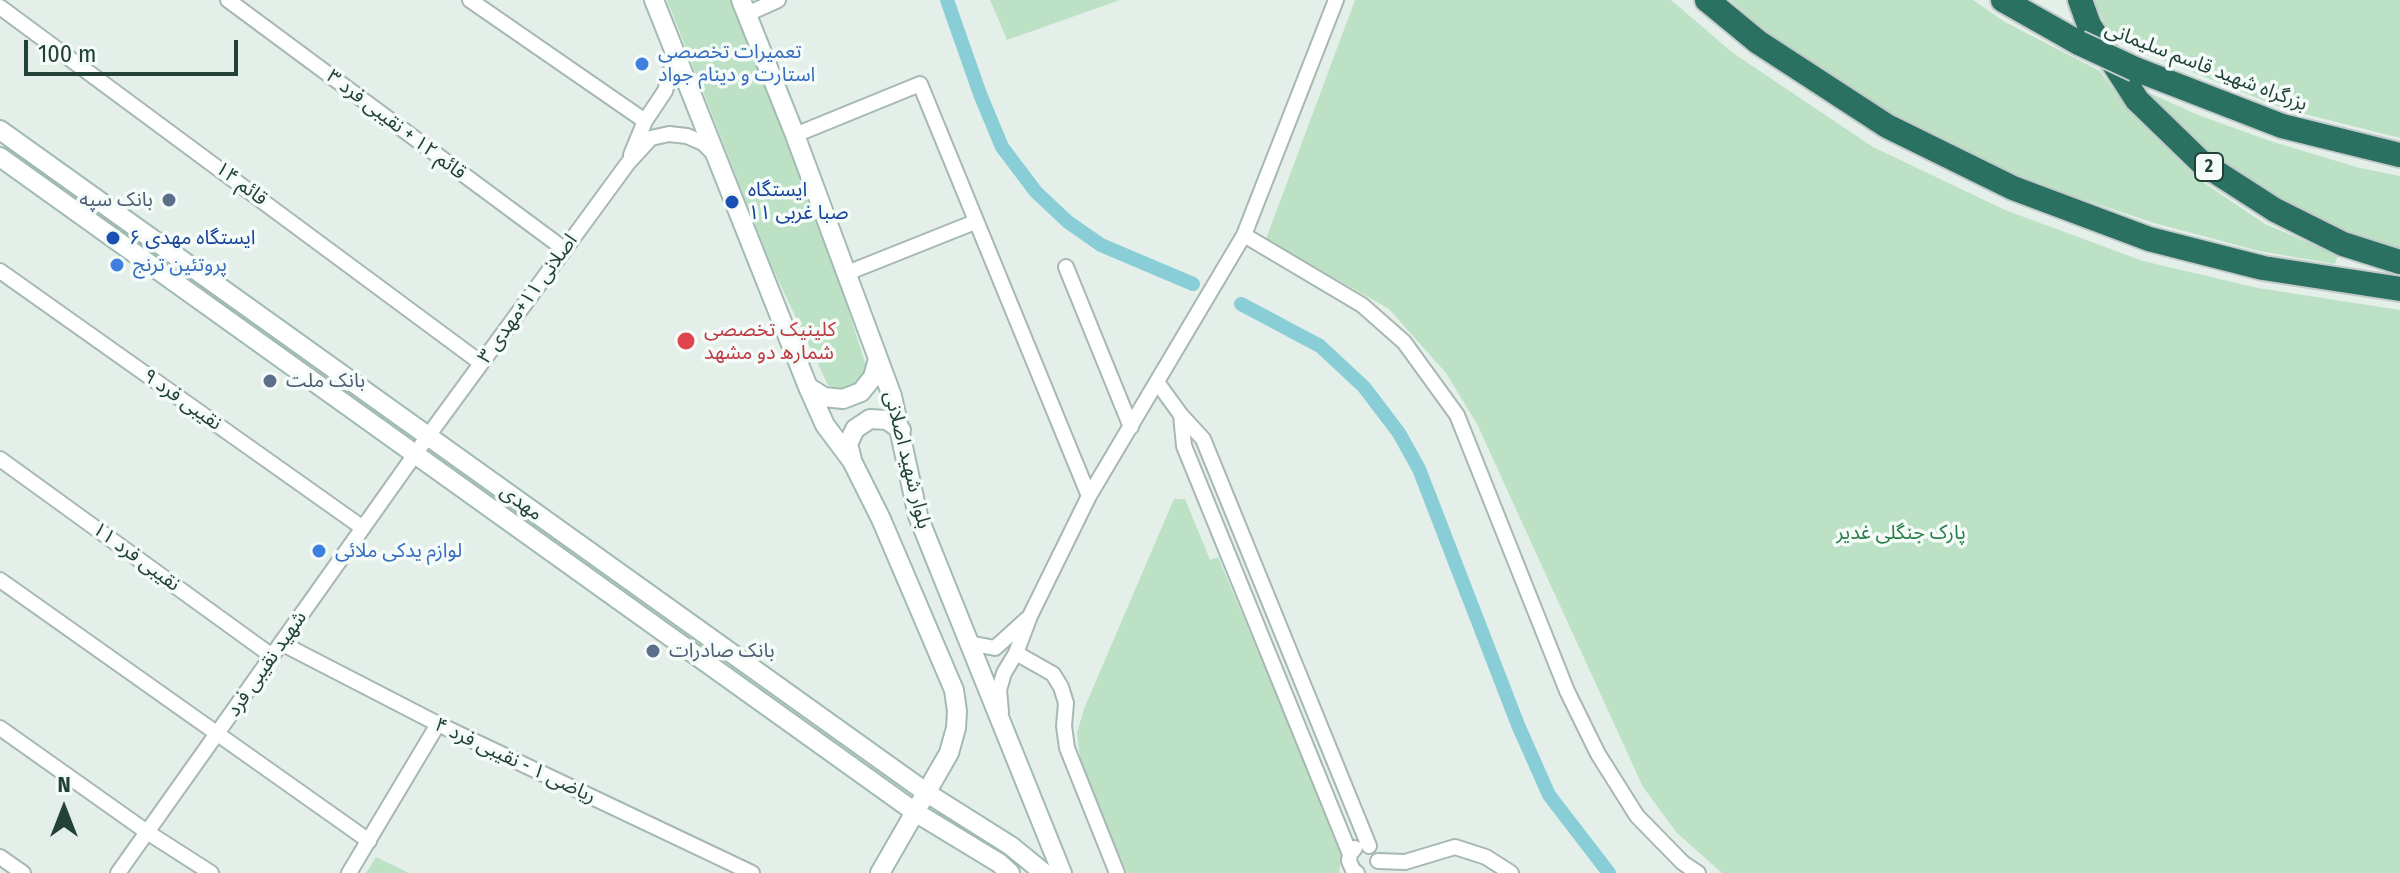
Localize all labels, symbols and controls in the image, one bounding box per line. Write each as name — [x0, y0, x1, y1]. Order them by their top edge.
street label: بزرگراه شهید قاسم سلیمانی — [2101, 17, 2311, 117]
scale bar — [28, 24, 242, 74]
text: 100 m — [38, 40, 96, 68]
place label: تعمیرات تخصصی استارت و دینام جواد — [658, 40, 815, 87]
marker: تعمیرات تخصصی استارت و دینام جواد — [633, 55, 651, 73]
street label: قائم ۱۲ + نقیبی فرد ۳ — [322, 65, 470, 185]
road number: 2 — [2195, 153, 2223, 181]
street label: قائم ۱۴ — [210, 157, 272, 211]
place label: ایستگاه صبا غربی ۱۱ — [748, 178, 848, 225]
place label: بانک سپه — [79, 188, 153, 212]
marker: بانک سپه — [160, 191, 178, 209]
marker: ایستگاه صبا غربی ۱۱ — [723, 193, 741, 211]
place label: ایستگاه مهدی ۶ — [129, 226, 256, 250]
marker: ایستگاه مهدی ۶ — [104, 229, 122, 247]
street label: اصلانی ۱۱+مهدی ۳ — [473, 230, 583, 368]
place label: پروتئین ترنج — [133, 253, 227, 277]
marker: پروتئین ترنج — [108, 256, 126, 274]
place label: کلینیک تخصصی شمار‌ه دو مشهد — [704, 318, 836, 365]
marker: کلینیک تخصصی شمار‌ه دو مشهد — [675, 330, 697, 352]
street label: نقیبی فرد ۹ — [138, 364, 226, 436]
place label: بانک ملت — [286, 369, 365, 393]
marker: بانک ملت — [261, 372, 279, 390]
street label: بلوار شهید اصلانی — [878, 389, 936, 531]
street label: مهدی — [495, 480, 547, 526]
street label: نقیبی فرد ۱۱ — [88, 517, 184, 597]
park label: پارک جنگلی غدیر — [1836, 521, 1966, 545]
place label: لوازم یدکی ملائی — [335, 539, 462, 563]
marker: لوازم یدکی ملائی — [310, 542, 328, 560]
street label: شهید نقیبی فرد — [222, 607, 312, 721]
place label: بانک صادرات — [669, 639, 775, 663]
marker: بانک صادرات — [644, 642, 662, 660]
street label: ریاضی ۱ - نقیبی فرد ۴ — [431, 713, 599, 809]
north arrow — [24, 769, 104, 849]
text: N — [57, 771, 71, 798]

